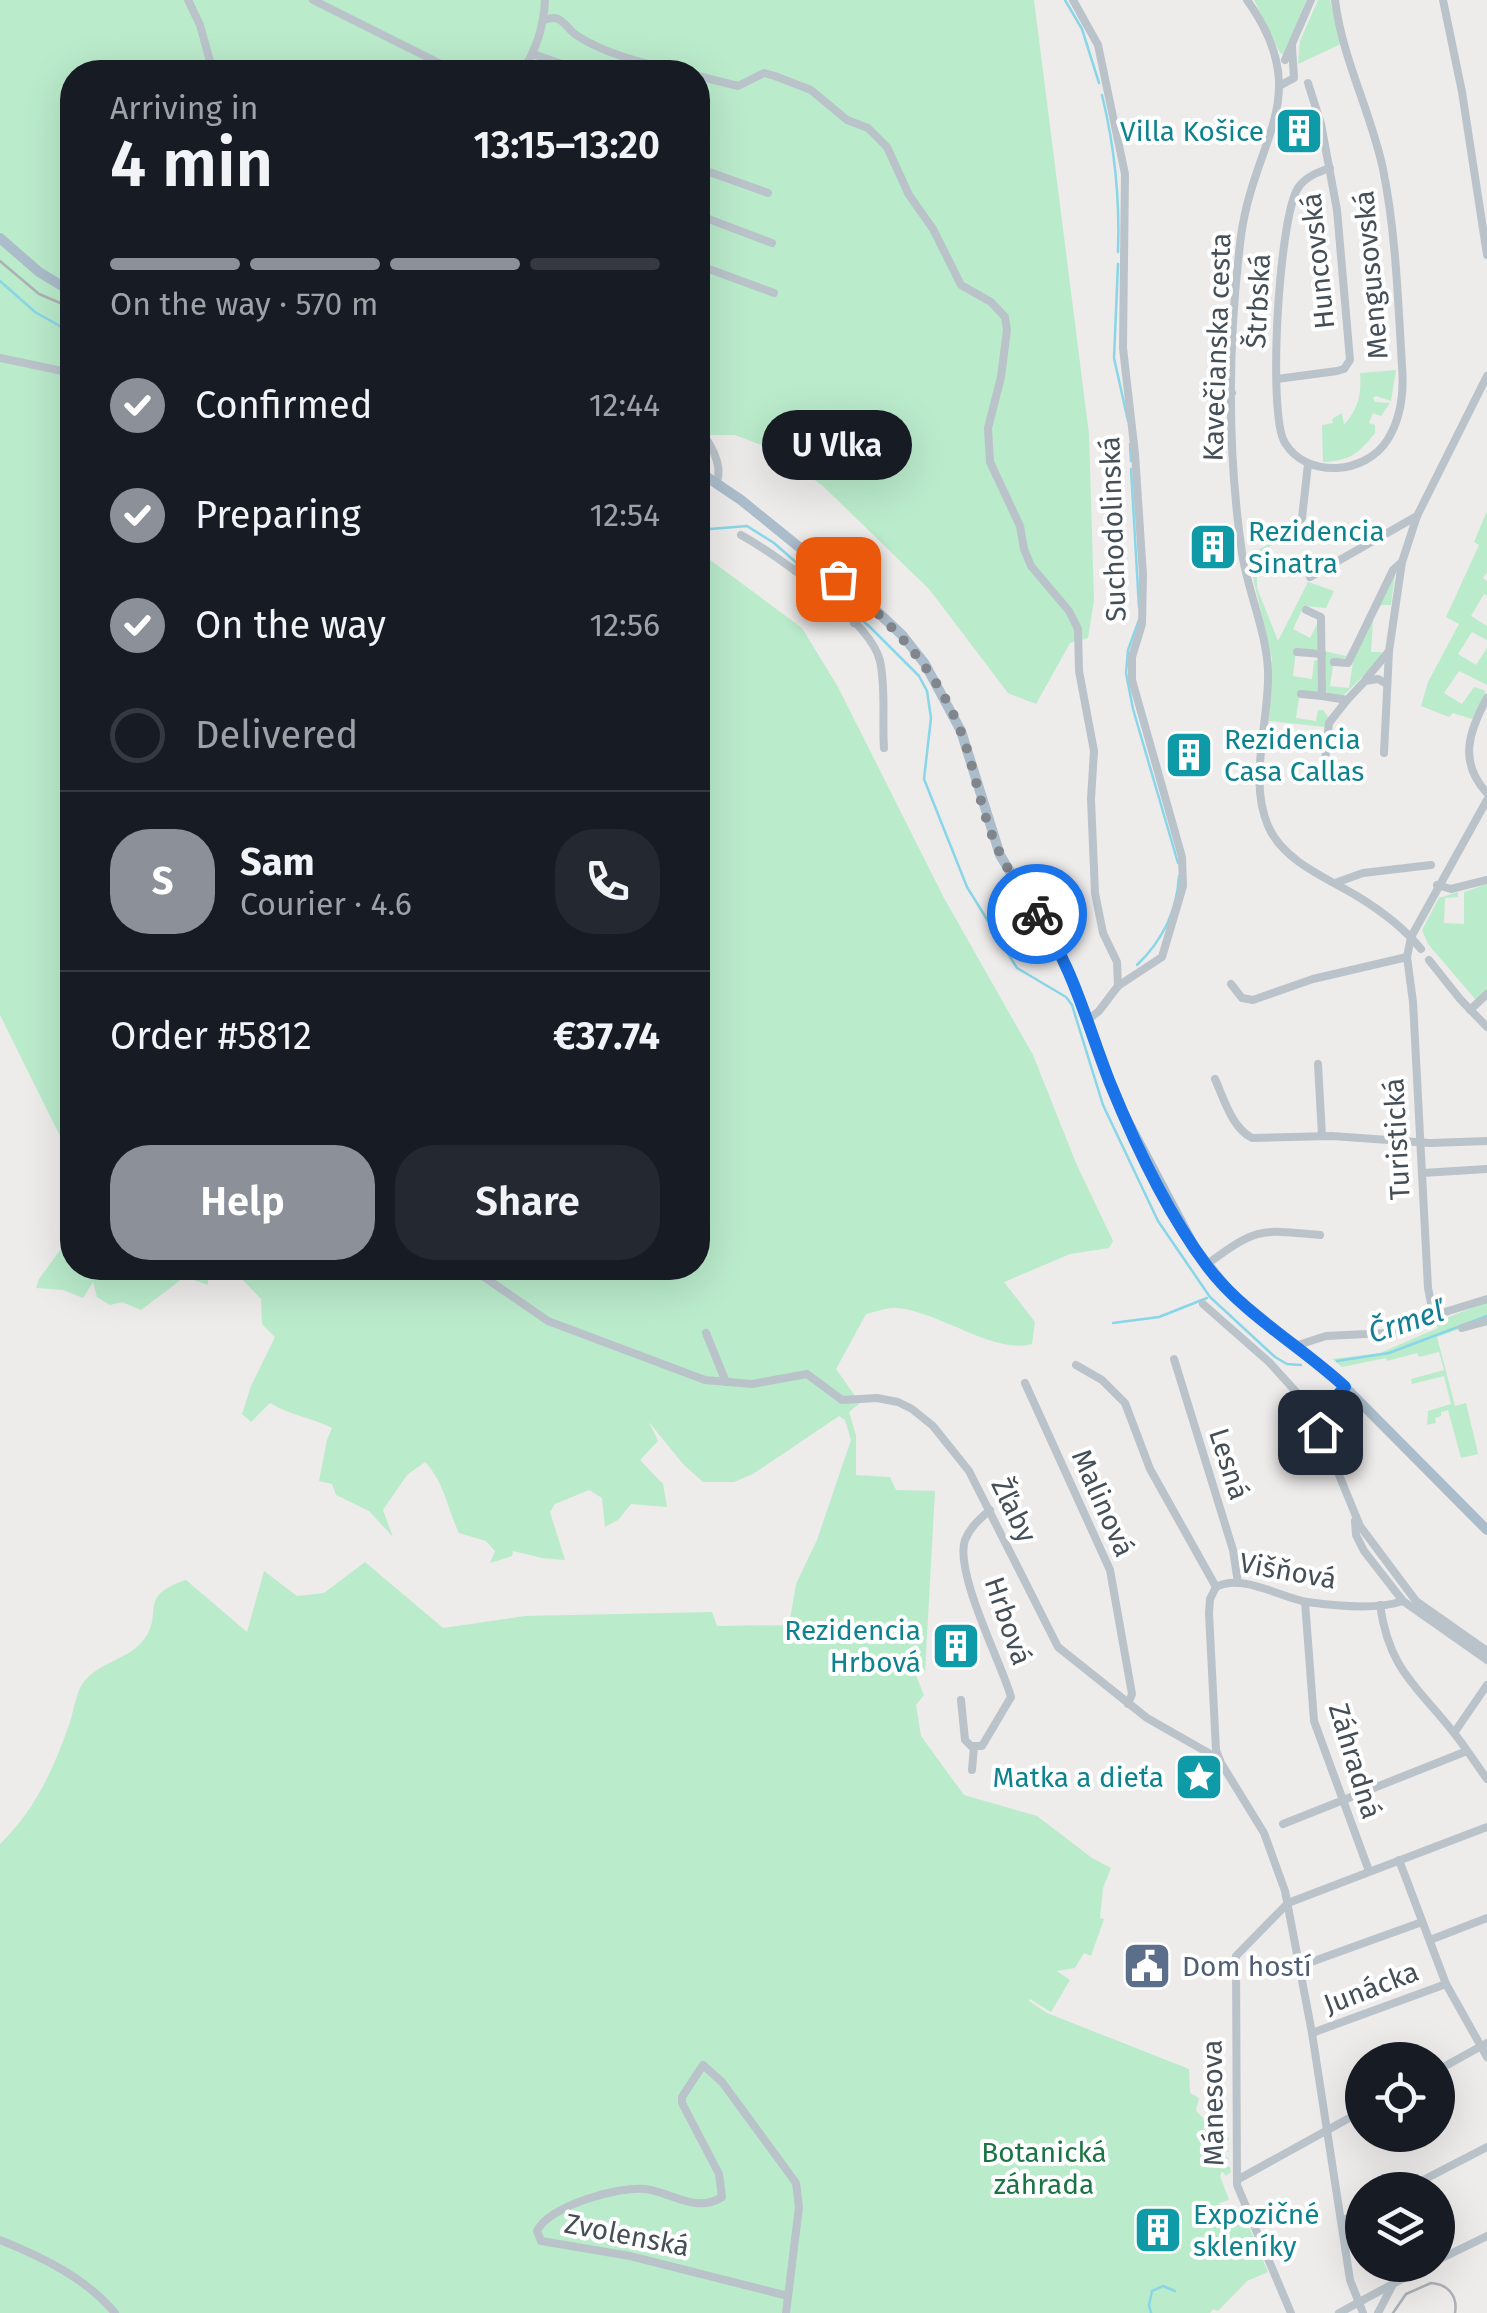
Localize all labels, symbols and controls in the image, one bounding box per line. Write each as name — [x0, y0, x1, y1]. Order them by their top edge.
text: Arriving in — [110, 89, 258, 127]
building icon: Villa Košice — [1273, 105, 1325, 157]
place label: Villa Košice — [1120, 115, 1264, 148]
text: 13:15–13:20 — [473, 122, 660, 168]
text: 4 min — [110, 125, 273, 203]
street label: Mengusovská — [1347, 189, 1395, 361]
street label: Huncovská — [1294, 191, 1342, 331]
street label: Kavečianska cesta — [1197, 232, 1237, 462]
street label: Štrbská — [1239, 253, 1277, 349]
text: On the way · 570 m — [110, 285, 378, 323]
icon: check — [110, 378, 165, 433]
text: Confirmed — [195, 382, 373, 428]
text: 12:44 — [589, 386, 660, 424]
callout: U Vlka — [763, 409, 913, 479]
text: U Vlka — [792, 426, 882, 464]
street label: Suchodolinská — [1093, 436, 1133, 622]
icon: check — [110, 488, 165, 543]
text: Preparing — [195, 492, 361, 538]
text: 12:54 — [589, 496, 660, 534]
place label: Rezidencia Sinatra — [1248, 515, 1385, 580]
building icon: Rezidencia Sinatra — [1187, 521, 1239, 573]
pin — [796, 537, 881, 622]
icon: bag — [811, 552, 866, 607]
icon: check — [110, 598, 165, 653]
text: On the way — [195, 602, 386, 648]
text: 12:56 — [589, 606, 660, 644]
text: Delivered — [195, 712, 358, 758]
place label: Rezidencia Casa Callas — [1224, 723, 1364, 788]
building icon: Rezidencia Casa Callas — [1163, 729, 1215, 781]
button: phone — [555, 829, 660, 934]
text: Sam — [240, 839, 315, 885]
text: S — [152, 858, 173, 904]
courier — [987, 864, 1087, 964]
text: Courier · 4.6 — [240, 885, 412, 923]
icon: bike — [1010, 887, 1065, 942]
text: Order #5812 — [110, 1013, 312, 1059]
text: €37.74 — [553, 1013, 660, 1059]
street label: Turistická — [1377, 1077, 1417, 1201]
button: Help — [110, 1145, 375, 1260]
button: Share — [395, 1145, 660, 1260]
water label: Črmeľ — [1364, 1292, 1451, 1351]
pin — [1278, 1390, 1363, 1475]
icon: home — [1293, 1405, 1348, 1460]
street label: Lesná — [1202, 1424, 1256, 1504]
street label: Malinová — [1065, 1444, 1141, 1562]
street label: Žľaby — [984, 1472, 1044, 1548]
street label: Višňová — [1237, 1546, 1339, 1596]
street label: Hrbová — [978, 1572, 1038, 1670]
place label: Rezidencia Hrbová — [784, 1614, 921, 1679]
building icon: Rezidencia Hrbová — [930, 1620, 982, 1672]
street label: Záhradná — [1322, 1699, 1388, 1823]
place icon: Matka a dieťa — [1173, 1751, 1225, 1803]
place label: Matka a dieťa — [993, 1761, 1164, 1794]
public building icon: Dom hostí — [1121, 1940, 1173, 1992]
place label: Dom hostí — [1182, 1950, 1312, 1983]
street label: Junácka — [1319, 1955, 1423, 2021]
street label: Mánesova — [1195, 2039, 1231, 2167]
map controls — [1345, 2042, 1455, 2282]
button: locate — [1345, 2042, 1455, 2152]
park label: Botanická záhrada — [981, 2136, 1107, 2201]
button: layers — [1345, 2172, 1455, 2282]
place label: Expozičné skleníky — [1193, 2198, 1320, 2263]
building icon: Expozičné skleníky — [1132, 2204, 1184, 2256]
street label: Zvolenská — [562, 2207, 692, 2263]

